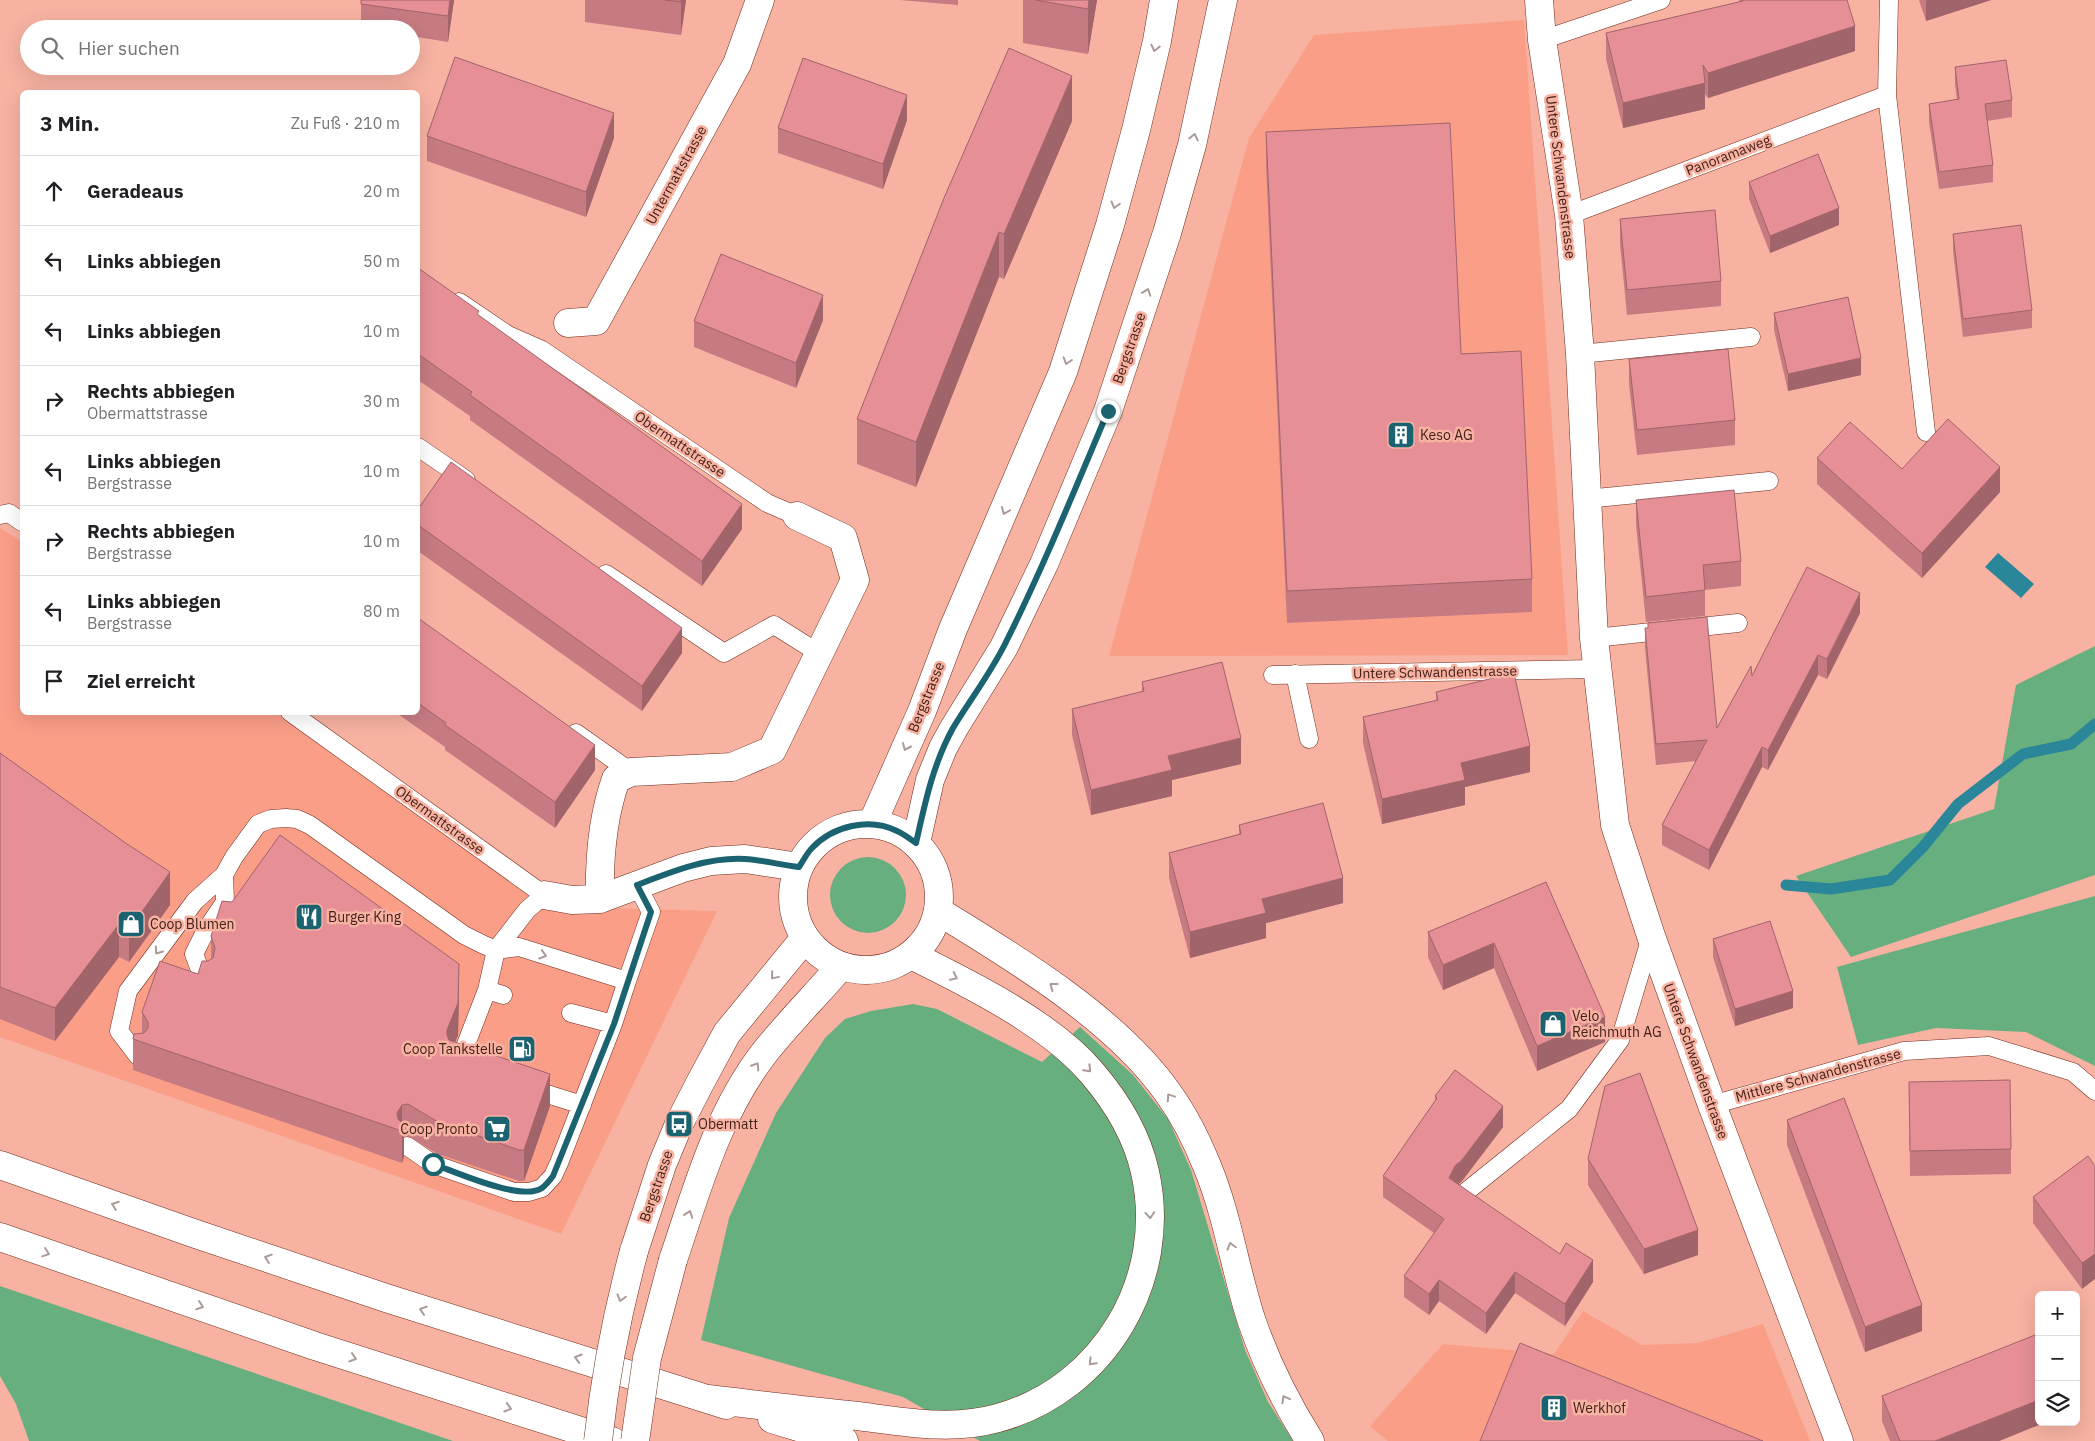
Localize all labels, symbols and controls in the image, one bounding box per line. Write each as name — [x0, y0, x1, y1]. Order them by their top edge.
search box — [20, 20, 420, 75]
icon: search — [38, 34, 66, 62]
text: Hier suchen — [78, 36, 180, 60]
one-way arrow — [1150, 43, 1161, 52]
street label: Untere Schwandenstrasse — [1542, 94, 1580, 260]
text: 3 Min. — [40, 109, 100, 137]
text: Zu Fuß · 210 m — [291, 113, 400, 133]
street label: Untermattstrasse — [641, 122, 711, 227]
street label: Panoramaweg — [1683, 130, 1774, 179]
one-way arrow — [1188, 132, 1199, 141]
icon: ahead — [40, 177, 68, 205]
text: Geradeaus — [87, 179, 184, 203]
text: 20 m — [363, 181, 400, 201]
one-way arrow — [1111, 201, 1121, 209]
icon: left — [40, 247, 68, 275]
text: Links abbiegen — [87, 249, 221, 273]
text: 50 m — [363, 251, 400, 271]
one-way arrow — [1142, 288, 1152, 297]
street label: Bergstrasse — [1108, 310, 1150, 386]
icon: left — [40, 317, 68, 345]
text: Links abbiegen — [87, 319, 221, 343]
text: 10 m — [363, 321, 400, 341]
one-way arrow — [1063, 356, 1073, 364]
text: Rechts abbiegen — [87, 379, 235, 403]
icon: right — [40, 387, 68, 415]
text: 30 m — [363, 391, 400, 411]
route end — [1097, 400, 1120, 423]
text: Obermattstrasse — [87, 403, 208, 423]
street label: Obermattstrasse — [631, 407, 729, 481]
building icon: Keso AG — [1386, 420, 1416, 450]
place label: Keso AG — [1420, 426, 1473, 444]
text: Links abbiegen — [87, 449, 221, 473]
icon: left — [40, 457, 68, 485]
text: 10 m — [363, 461, 400, 481]
text: Bergstrasse — [87, 473, 172, 493]
one-way arrow — [1000, 506, 1010, 514]
text: Rechts abbiegen — [87, 519, 235, 543]
icon: right — [40, 527, 68, 555]
text: 10 m — [363, 531, 400, 551]
text: Bergstrasse — [87, 543, 172, 563]
text: Links abbiegen — [87, 589, 221, 613]
icon: left — [40, 597, 68, 625]
text: 80 m — [363, 601, 400, 621]
text: Bergstrasse — [87, 613, 172, 633]
street label: Bergstrasse — [904, 659, 948, 735]
street label: Untere Schwandenstrasse — [1353, 662, 1518, 682]
icon: arrive — [40, 667, 68, 695]
text: Ziel erreicht — [87, 669, 195, 693]
one-way arrow — [901, 742, 912, 751]
street label: Obermattstrasse — [392, 782, 488, 859]
restaurant icon: Burger King — [294, 902, 324, 932]
place label: Burger King — [328, 908, 402, 926]
shop icon: Coop Blumen — [116, 909, 146, 939]
place label: Coop Blumen — [150, 915, 235, 933]
one-way arrow — [155, 945, 164, 955]
one-way arrow — [538, 950, 546, 960]
one-way arrow — [771, 970, 780, 979]
one-way arrow — [949, 971, 958, 981]
street label: Untere Schwandenstrasse — [1659, 981, 1733, 1142]
one-way arrow — [1049, 983, 1059, 992]
place label: Velo Reichmuth AG — [1572, 1007, 1662, 1041]
shop icon: Velo Reichmuth AG — [1538, 1009, 1568, 1039]
fuel station icon: Coop Tankstelle — [507, 1034, 537, 1064]
place label: Coop Tankstelle — [403, 1040, 503, 1058]
street label: Mittlere Schwandenstrasse — [1733, 1044, 1903, 1106]
one-way arrow — [750, 1063, 759, 1072]
one-way arrow — [1082, 1063, 1091, 1072]
one-way arrow — [1167, 1093, 1177, 1102]
bus stop icon: Obermatt — [664, 1109, 694, 1139]
supermarket icon: Coop Pronto — [482, 1114, 512, 1144]
place label: Obermatt — [698, 1115, 758, 1133]
place label: Coop Pronto — [400, 1120, 478, 1138]
street label: Bergstrasse — [635, 1148, 677, 1224]
route start — [422, 1153, 445, 1176]
one-way arrow — [111, 1201, 120, 1211]
one-way arrow — [683, 1210, 693, 1218]
one-way arrow — [1144, 1211, 1155, 1219]
one-way arrow — [1226, 1242, 1237, 1251]
one-way arrow — [41, 1247, 50, 1257]
one-way arrow — [265, 1254, 273, 1264]
map controls — [2035, 1291, 2080, 1426]
button: + — [2035, 1291, 2080, 1336]
one-way arrow — [617, 1293, 627, 1301]
one-way arrow — [195, 1300, 203, 1310]
one-way arrow — [419, 1305, 427, 1315]
button: − — [2035, 1336, 2080, 1381]
one-way arrow — [349, 1353, 357, 1363]
one-way arrow — [574, 1354, 582, 1364]
one-way arrow — [1089, 1356, 1098, 1365]
button: layers — [2035, 1381, 2080, 1426]
building icon: Werkhof — [1539, 1393, 1569, 1423]
one-way arrow — [1281, 1396, 1291, 1405]
place label: Werkhof — [1573, 1399, 1626, 1417]
one-way arrow — [503, 1403, 512, 1413]

